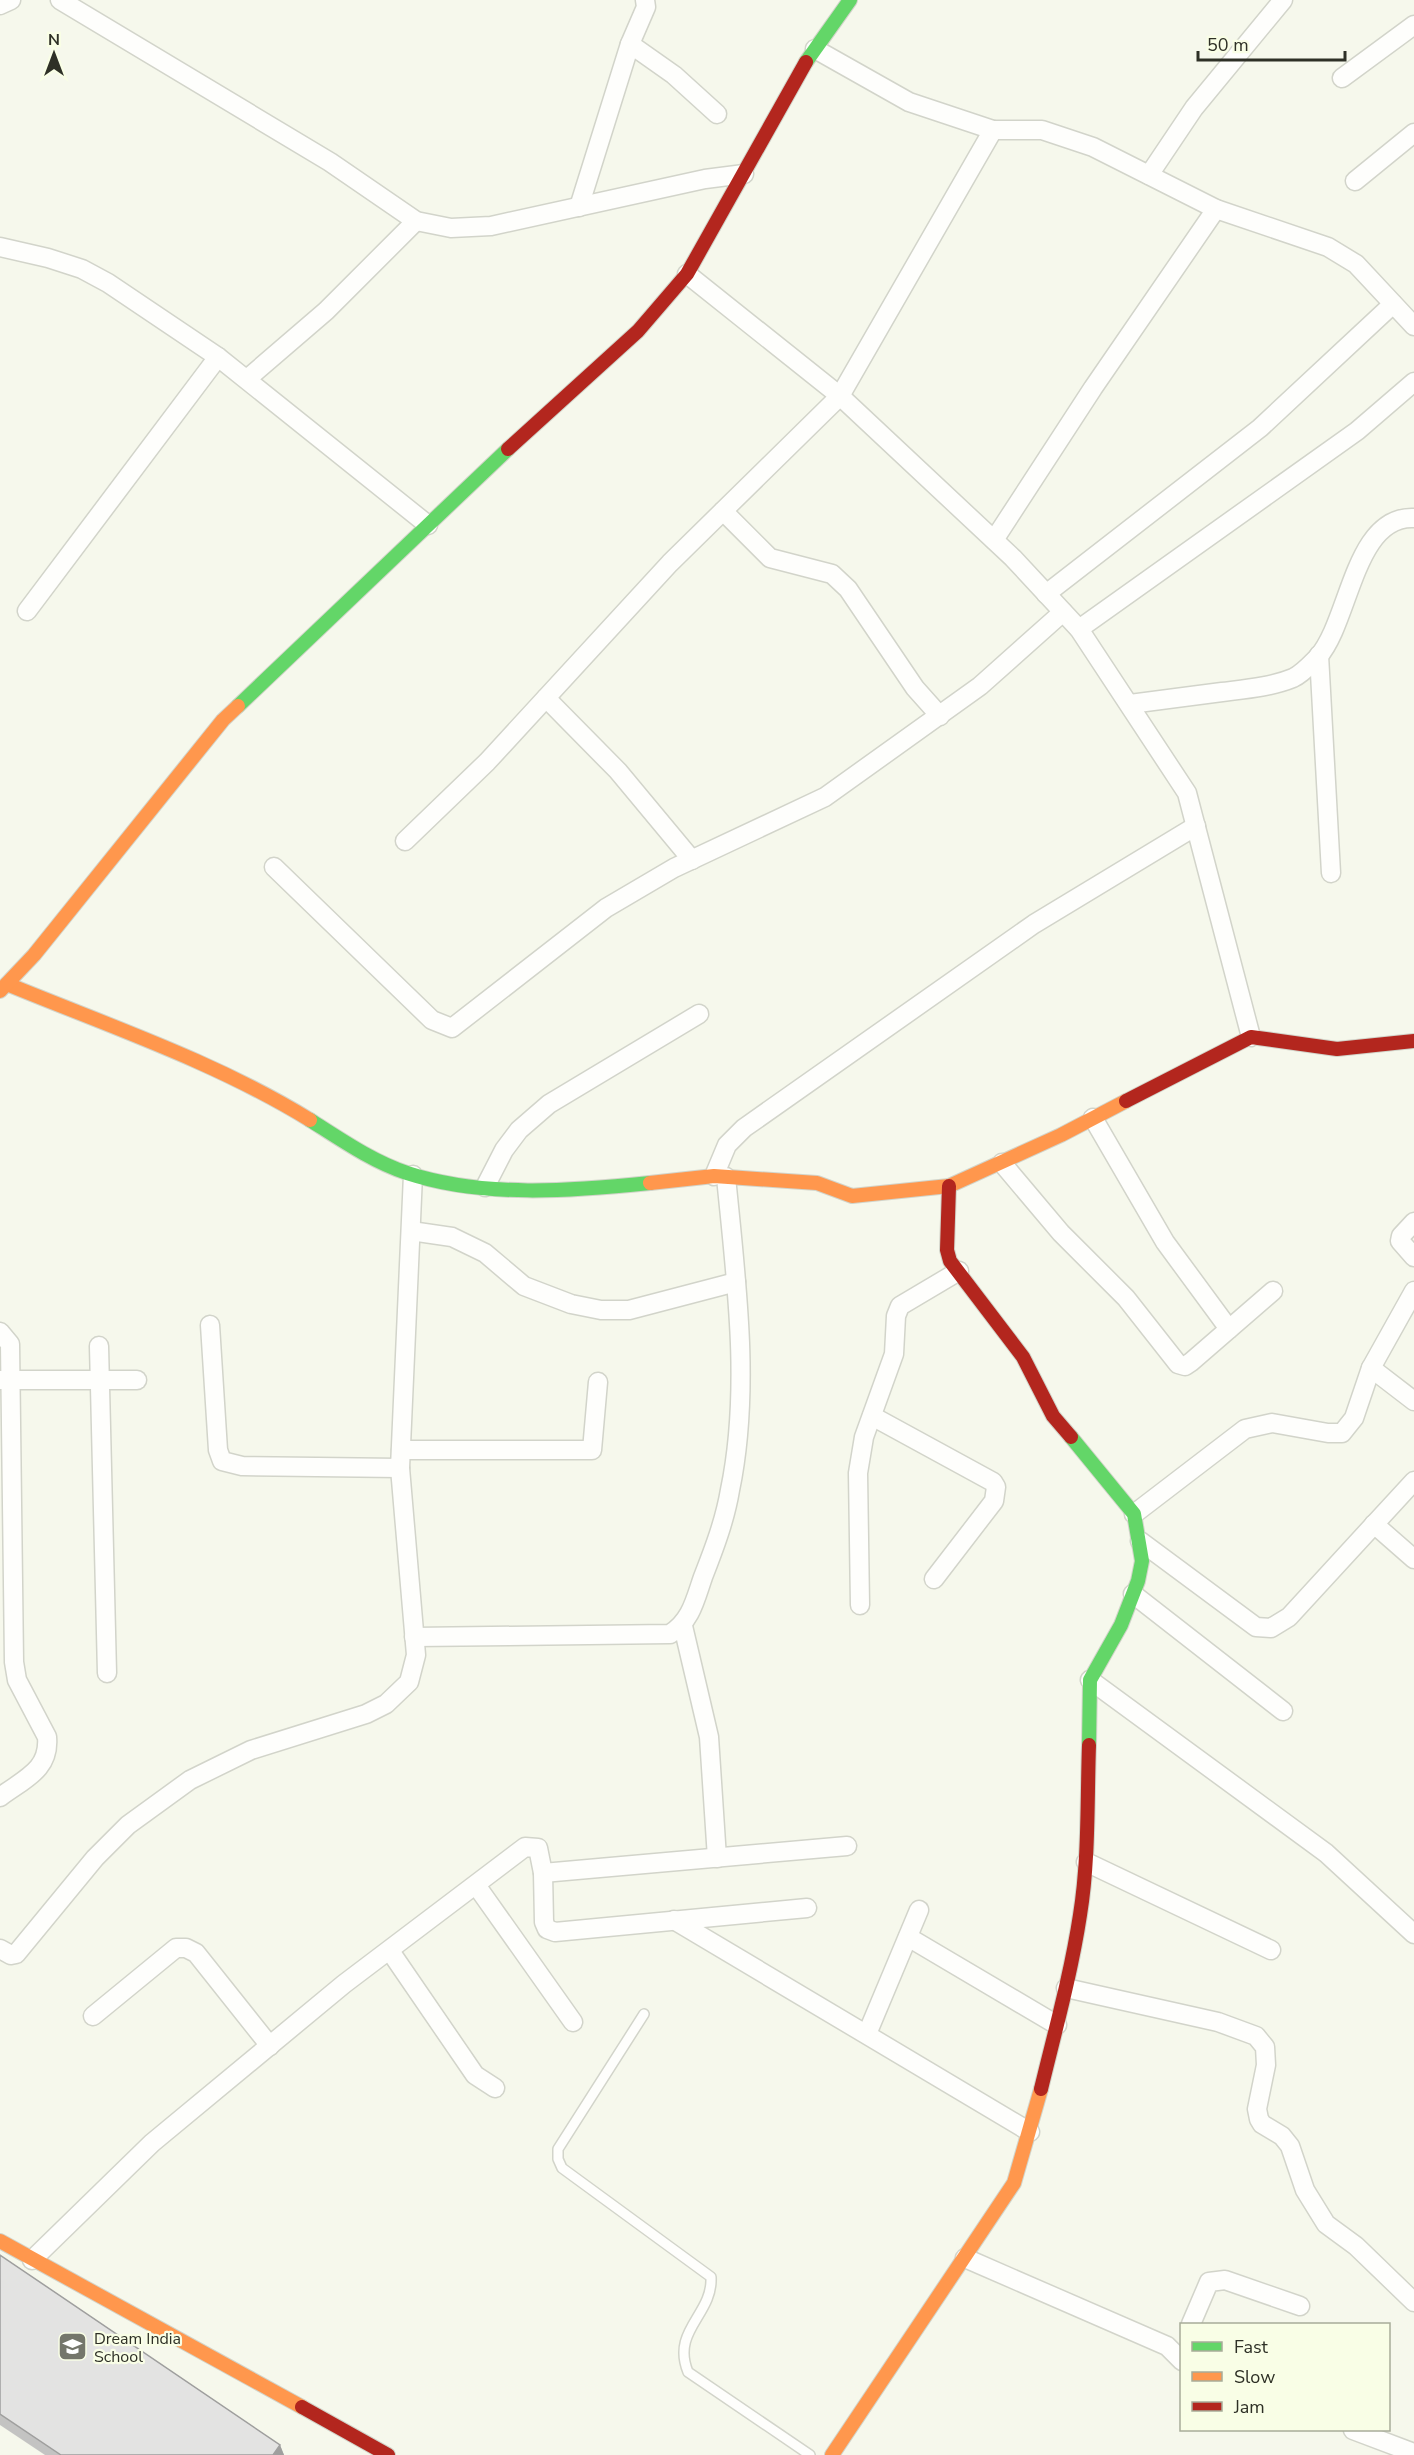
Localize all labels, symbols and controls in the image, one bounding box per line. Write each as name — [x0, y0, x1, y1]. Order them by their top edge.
north arrow — [24, 24, 84, 84]
scale bar — [1198, 24, 1345, 62]
text: N — [48, 29, 60, 51]
text: 50 m — [1207, 33, 1249, 57]
legend — [1180, 2323, 1390, 2431]
place label: Dream India School — [94, 2328, 181, 2368]
school or university icon: Dream India School — [57, 2331, 89, 2363]
text: Fast — [1234, 2335, 1269, 2359]
text: Slow — [1234, 2365, 1275, 2389]
text: Jam — [1233, 2395, 1265, 2419]

